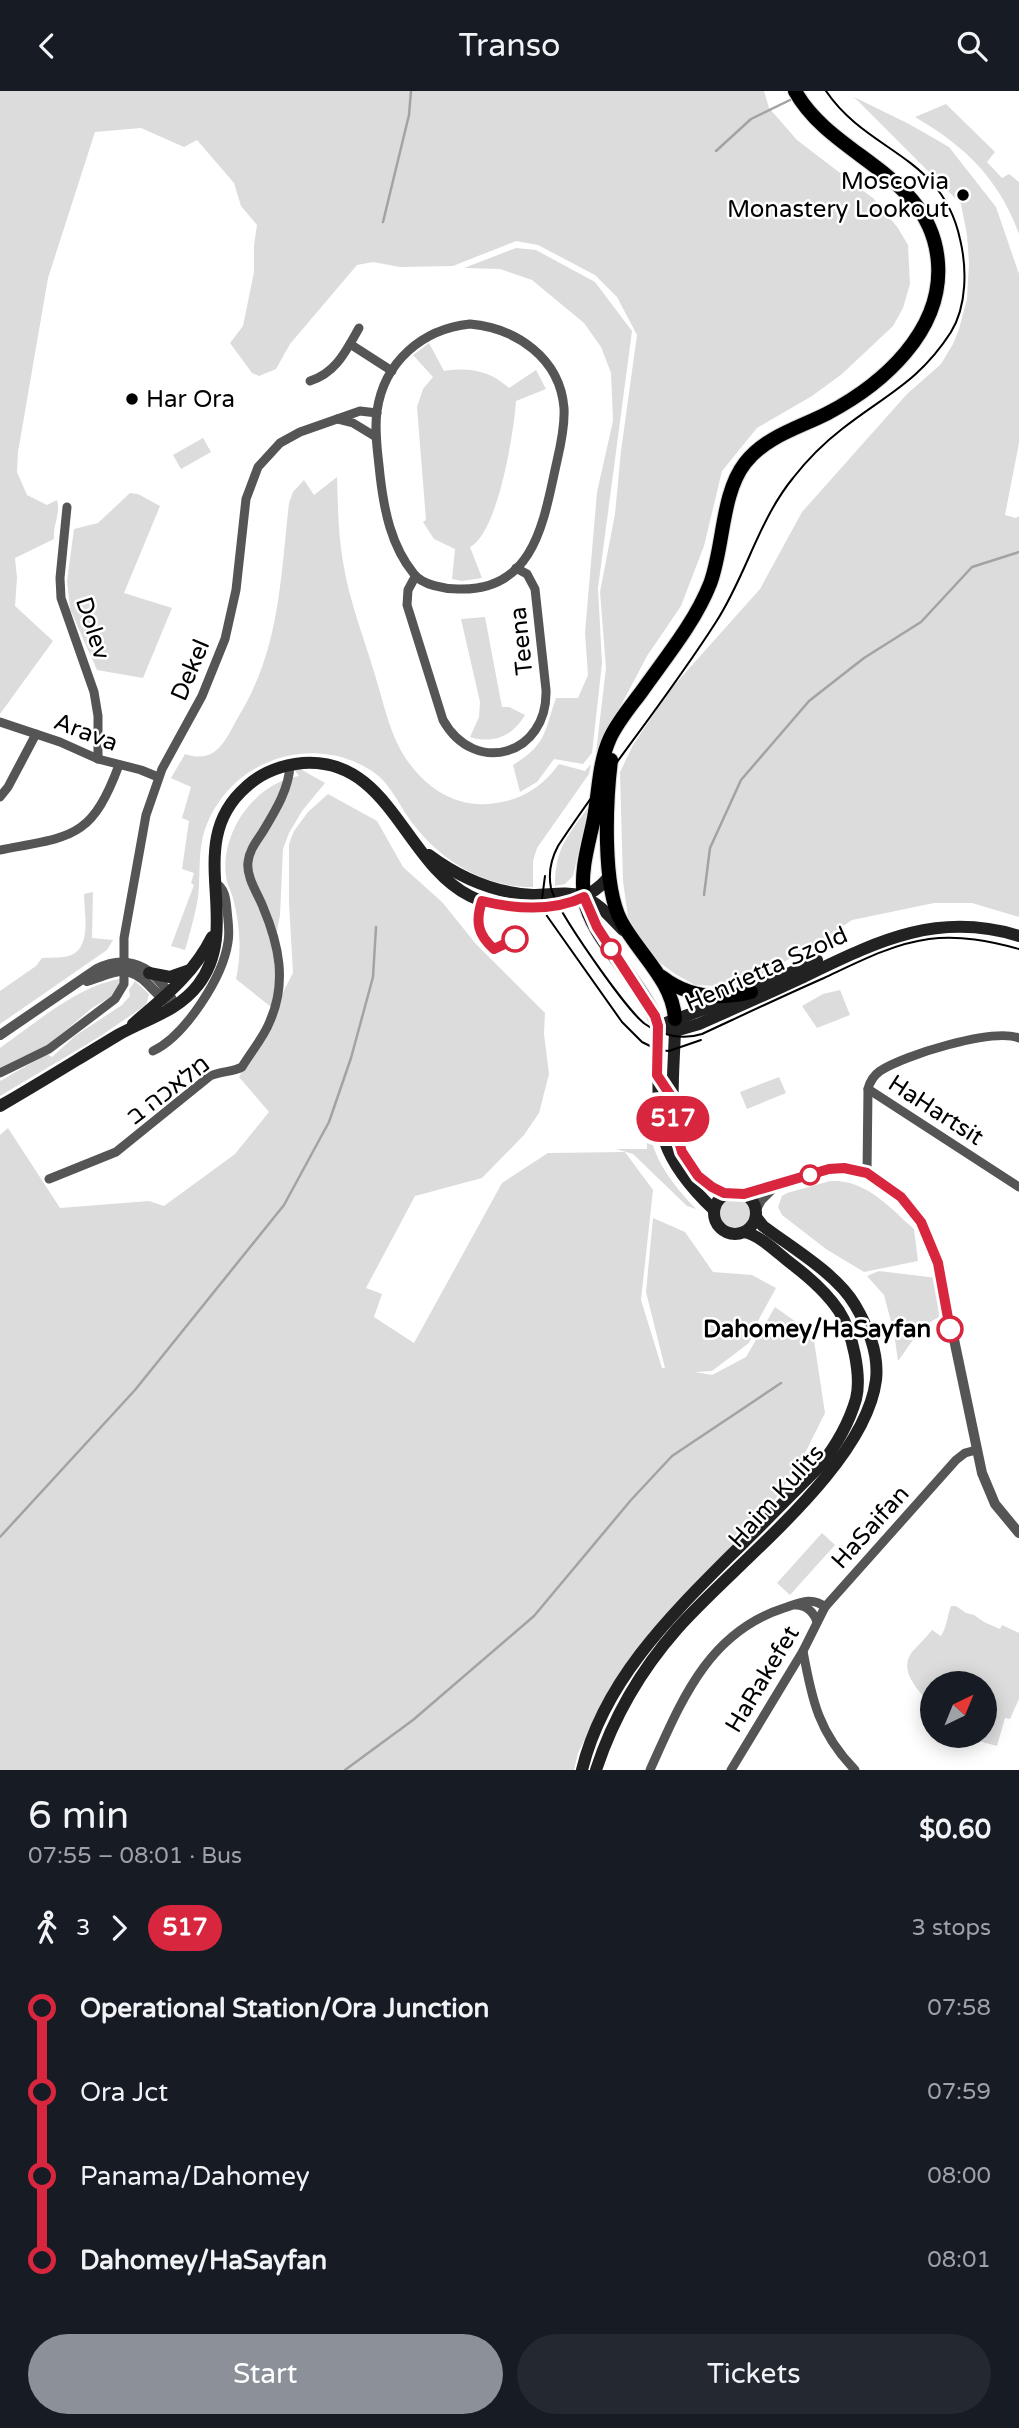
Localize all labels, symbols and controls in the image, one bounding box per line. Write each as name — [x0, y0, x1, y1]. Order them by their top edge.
icon: back — [28, 27, 66, 65]
text: Transo — [458, 27, 561, 65]
icon: search — [953, 27, 991, 65]
place label: Moscovia Monastery Lookout — [727, 167, 949, 224]
marker: Moscovia Monastery Lookout — [955, 187, 971, 203]
place label: Har Ora — [146, 385, 235, 414]
marker: Har Ora — [124, 391, 140, 407]
street label: Dolev — [69, 593, 116, 663]
street label: Teena — [504, 605, 539, 676]
street label: Dekel — [165, 635, 216, 705]
street label: Arava — [50, 707, 122, 758]
street label: Henrietta Szold — [680, 921, 852, 1018]
unlabelled marker — [502, 926, 528, 952]
unlabelled marker — [601, 939, 621, 959]
street label: מלאכה ב — [121, 1050, 216, 1131]
street label: HaHartsit — [883, 1069, 989, 1152]
line badge: 517 — [633, 1096, 713, 1142]
text: 517 — [650, 1104, 696, 1133]
unlabelled marker — [800, 1165, 820, 1185]
place label: Dahomey/HaSayfan — [703, 1315, 931, 1344]
marker: Dahomey/HaSayfan — [937, 1316, 963, 1342]
street label: Haim Kulits — [722, 1439, 830, 1554]
street label: HaSaifan — [825, 1480, 915, 1575]
street label: HaRakefet — [719, 1621, 806, 1738]
north arrow — [920, 1671, 998, 1748]
map controls — [920, 1671, 997, 1748]
text: 6 min — [28, 1793, 129, 1839]
text: $0.60 — [919, 1814, 991, 1845]
text: 07:55 – 08:01 · Bus — [28, 1842, 242, 1870]
icon: walk — [28, 1909, 66, 1947]
icon: forward — [100, 1909, 138, 1947]
text: 517 — [162, 1913, 208, 1942]
text: 3 — [76, 1914, 90, 1942]
text: 3 stops — [911, 1914, 991, 1942]
text: Operational Station/Ora Junction — [80, 1993, 489, 2024]
text: 07:58 — [927, 1994, 991, 2022]
text: Ora Jct — [80, 2077, 168, 2108]
text: 07:59 — [927, 2078, 991, 2106]
text: Panama/Dahomey — [80, 2161, 310, 2192]
text: 08:00 — [927, 2162, 991, 2190]
text: Dahomey/HaSayfan — [80, 2245, 327, 2276]
text: 08:01 — [927, 2246, 991, 2274]
button: Start — [28, 2334, 503, 2414]
button: Tickets — [517, 2334, 991, 2414]

